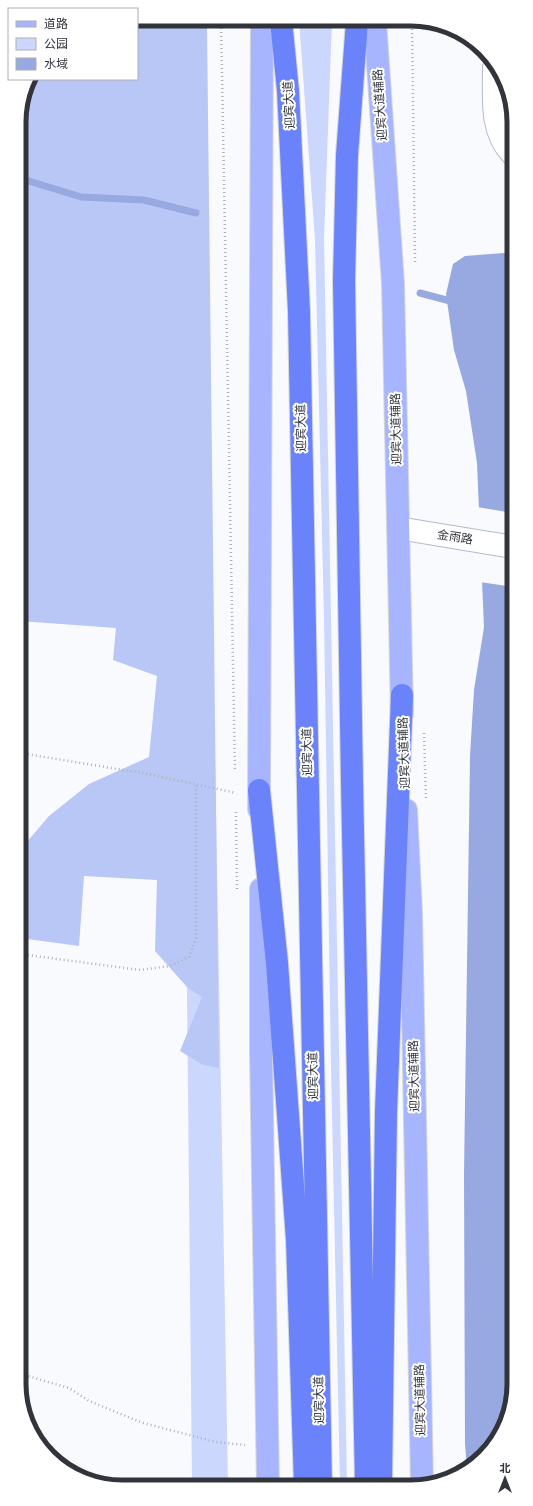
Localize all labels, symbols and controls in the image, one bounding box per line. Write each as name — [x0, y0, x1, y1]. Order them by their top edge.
legend — [8, 8, 138, 80]
text: 道路 — [44, 16, 68, 31]
text: 公园 — [44, 36, 68, 51]
text: 水域 — [44, 56, 68, 71]
street label: 迎宾大道辅路 — [370, 69, 389, 141]
street label: 迎宾大道 — [280, 81, 297, 129]
street label: 迎宾大道辅路 — [387, 393, 404, 465]
street label: 迎宾大道 — [293, 404, 308, 452]
street label: 金雨路 — [436, 526, 474, 547]
street label: 迎宾大道辅路 — [395, 717, 412, 789]
street label: 迎宾大道 — [299, 728, 314, 776]
street label: 迎宾大道辅路 — [405, 1040, 422, 1112]
street label: 迎宾大道 — [305, 1052, 320, 1100]
street label: 迎宾大道辅路 — [411, 1364, 428, 1436]
street label: 迎宾大道 — [311, 1376, 326, 1424]
north arrow — [485, 1458, 525, 1498]
text: 北 — [500, 1461, 511, 1475]

